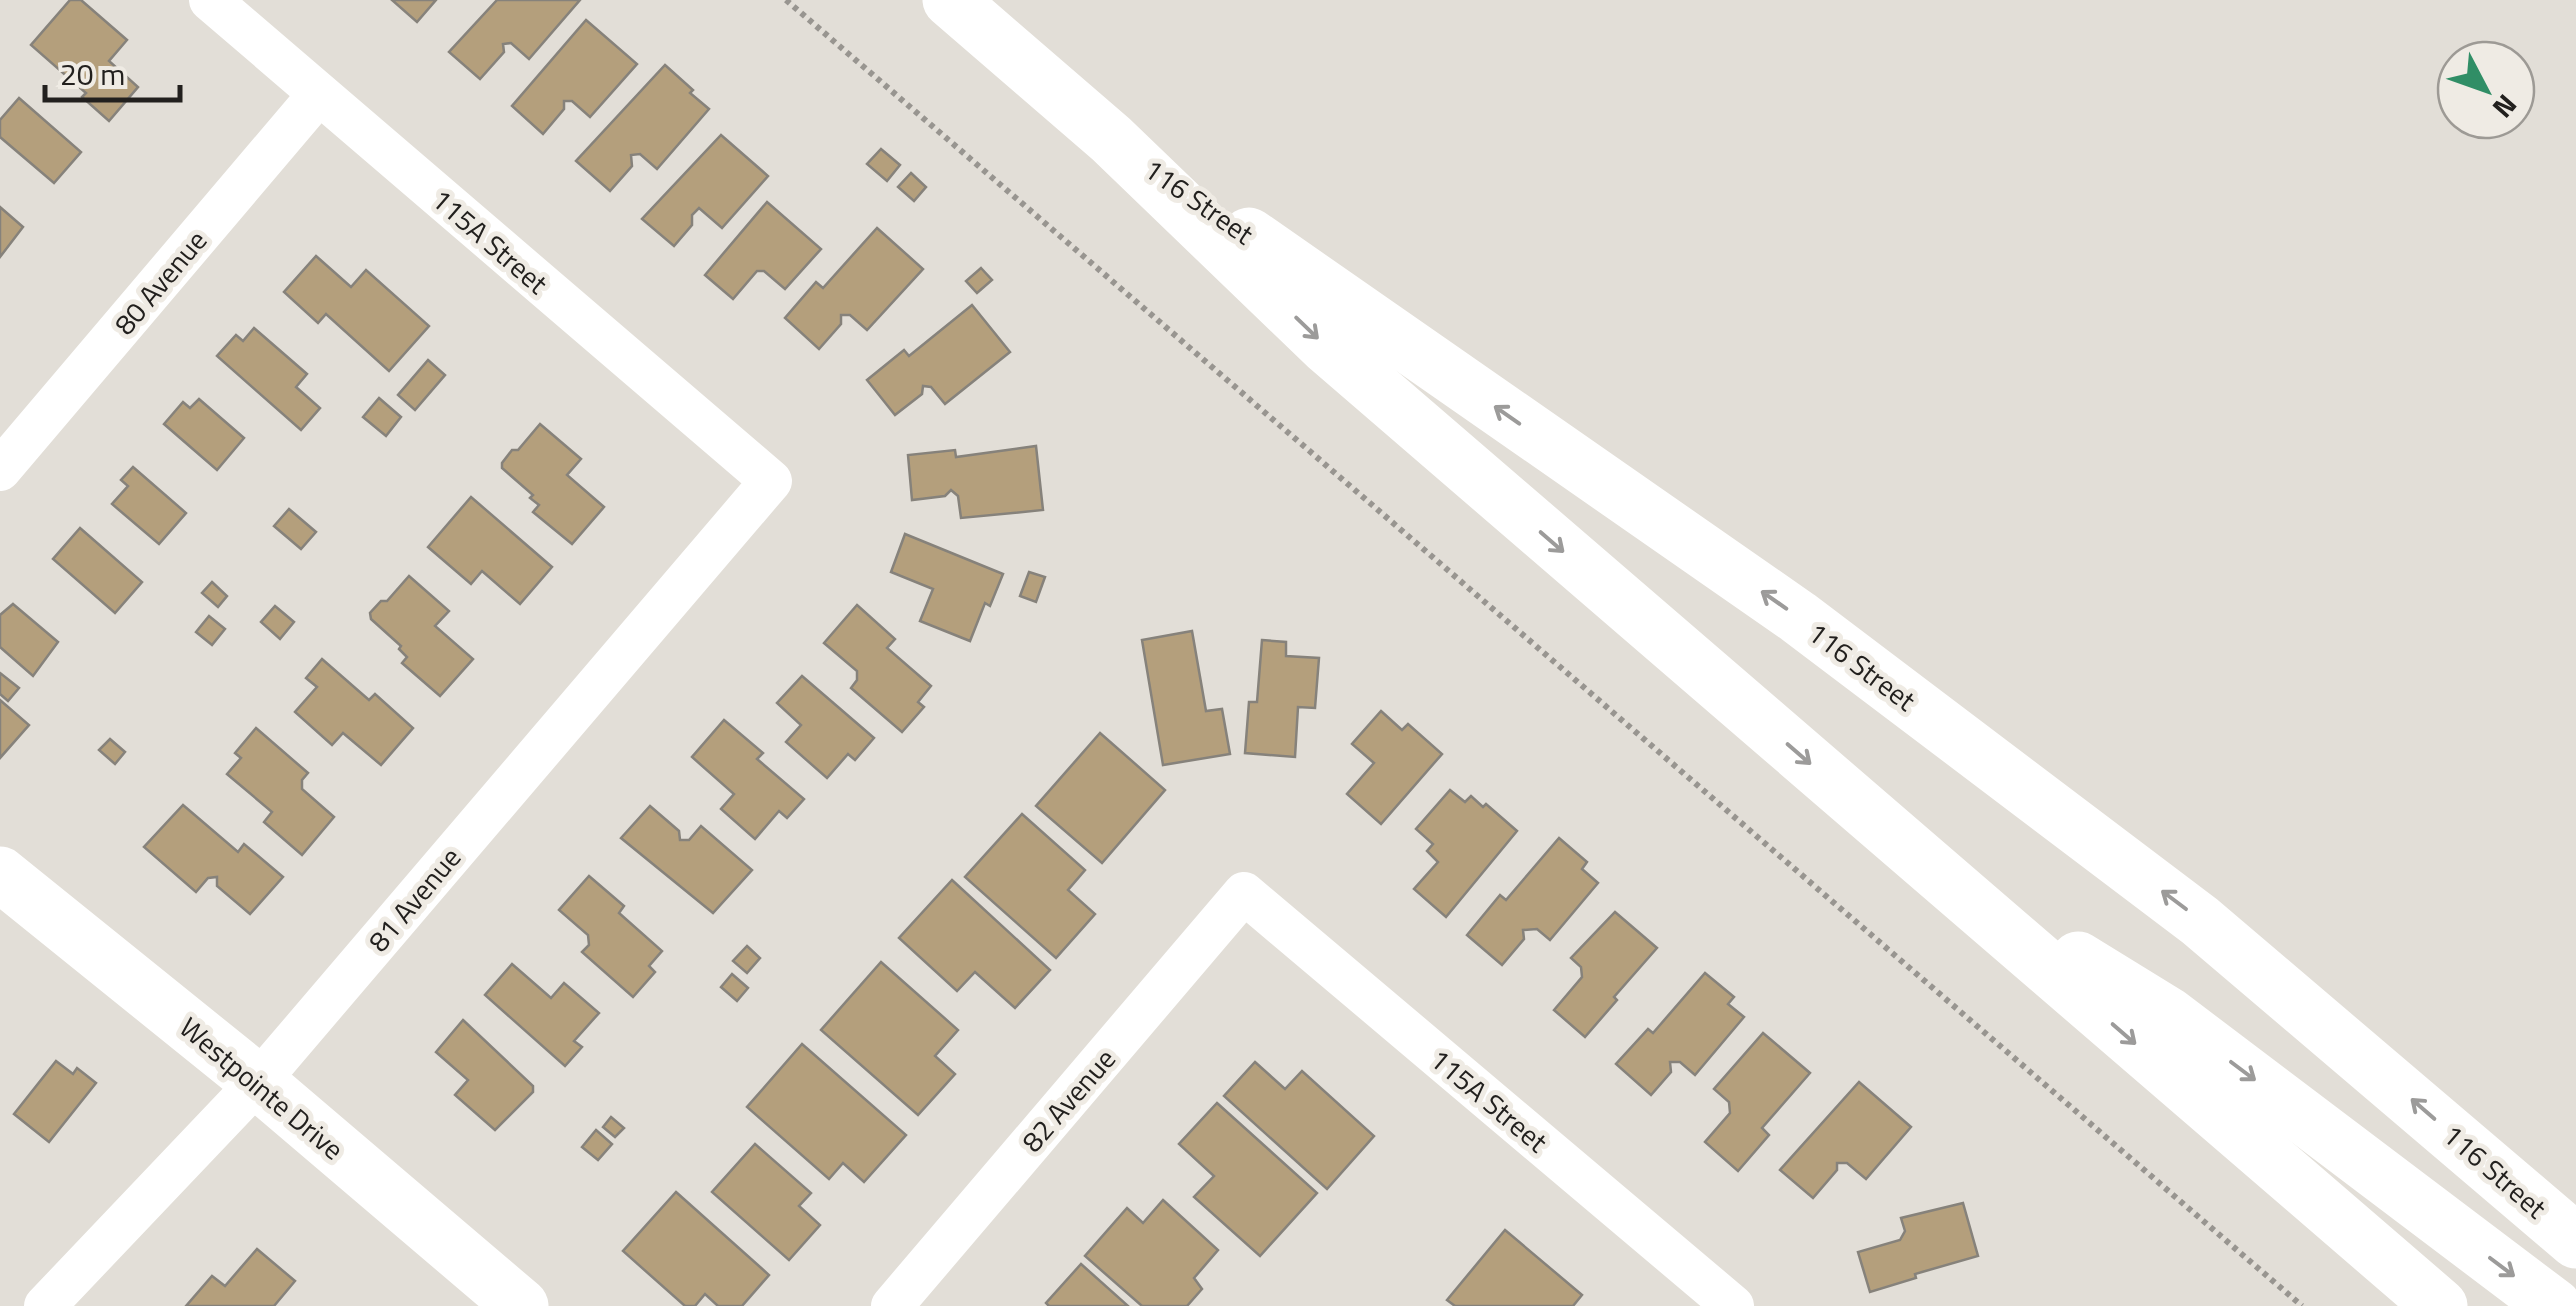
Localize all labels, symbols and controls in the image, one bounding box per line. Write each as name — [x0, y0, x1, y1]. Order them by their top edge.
scale bar — [45, 40, 180, 102]
north arrow — [2436, 40, 2536, 140]
text: 20 m — [60, 51, 125, 97]
text: N — [2483, 85, 2528, 128]
street label: 116 Street — [1135, 147, 1263, 255]
street label: 115A Street — [422, 178, 558, 304]
street label: 80 Avenue — [103, 220, 217, 344]
one-way arrow — [1295, 316, 1319, 340]
one-way arrow — [1494, 405, 1521, 426]
one-way arrow — [1539, 530, 1565, 552]
one-way arrow — [1760, 590, 1788, 611]
street label: 116 Street — [1799, 611, 1925, 721]
one-way arrow — [1785, 742, 1811, 764]
street label: 81 Avenue — [357, 837, 471, 961]
one-way arrow — [2161, 890, 2188, 911]
street label: Westpointe Drive — [170, 1006, 354, 1170]
one-way arrow — [2111, 1023, 2137, 1045]
street label: 115A Street — [1421, 1038, 1557, 1162]
street label: 82 Avenue — [1011, 1039, 1125, 1161]
one-way arrow — [2229, 1060, 2256, 1081]
one-way arrow — [2410, 1099, 2436, 1121]
street label: 116 Street — [2434, 1114, 2557, 1228]
one-way arrow — [2488, 1256, 2515, 1277]

